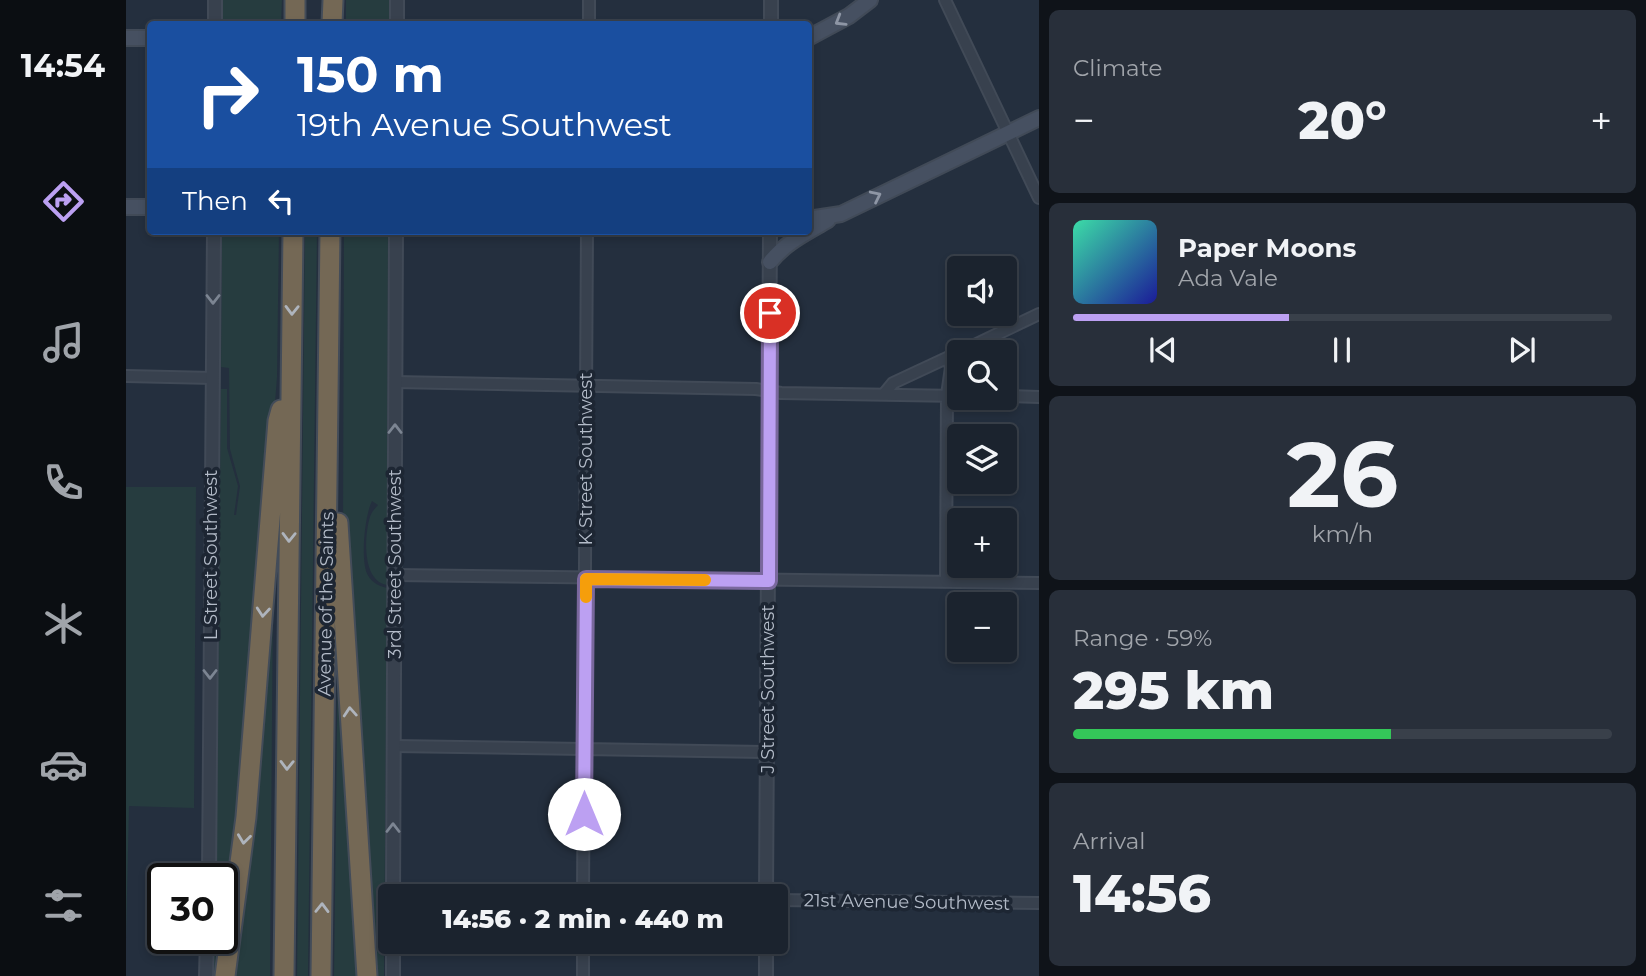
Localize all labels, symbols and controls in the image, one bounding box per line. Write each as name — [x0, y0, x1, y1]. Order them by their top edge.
one-way arrow — [835, 13, 848, 26]
text: 150 m — [297, 45, 444, 104]
text: 14:54 — [21, 46, 105, 85]
icon: right — [182, 49, 273, 140]
text: Climate — [1073, 54, 1162, 82]
text: 20° — [1298, 89, 1387, 152]
text: − — [1073, 97, 1095, 144]
text: + — [1590, 97, 1612, 144]
text: 19th Avenue Southwest — [297, 105, 672, 144]
icon: directions — [39, 177, 88, 226]
icon: left — [262, 182, 300, 220]
text: Then — [182, 185, 248, 217]
one-way arrow — [869, 191, 881, 205]
text: Paper Moons — [1178, 232, 1356, 264]
map controls — [947, 256, 1017, 662]
button: sound — [947, 256, 1017, 326]
text: Ada Vale — [1178, 264, 1278, 292]
pin — [740, 283, 800, 343]
one-way arrow — [206, 294, 221, 305]
icon: arrive — [751, 294, 789, 332]
one-way arrow — [284, 305, 300, 316]
icon: music — [39, 318, 88, 367]
icon: previous — [1144, 331, 1182, 369]
icon: pause — [1323, 331, 1361, 369]
icon: next — [1503, 331, 1541, 369]
button: search — [947, 340, 1017, 410]
street label: K Street Southwest — [575, 373, 597, 545]
text: 26 — [1287, 419, 1398, 530]
one-way arrow — [387, 423, 403, 434]
button: layers — [947, 424, 1017, 494]
icon: phone — [39, 458, 88, 507]
street label: 3rd Street Southwest — [384, 469, 406, 659]
street label: L Street Southwest — [200, 470, 222, 640]
button: + — [947, 508, 1017, 578]
street label: Avenue of the Saints — [313, 511, 339, 696]
text: km/h — [1312, 520, 1373, 548]
one-way arrow — [281, 532, 297, 543]
button: − — [947, 592, 1017, 662]
icon: climate — [39, 599, 88, 648]
street label: J Street Southwest — [757, 604, 779, 775]
one-way arrow — [256, 607, 271, 618]
text: Range · 59% — [1073, 624, 1212, 652]
text: 295 km — [1073, 659, 1274, 722]
one-way arrow — [202, 669, 218, 679]
one-way arrow — [343, 707, 358, 718]
icon: car — [39, 740, 88, 789]
one-way arrow — [279, 759, 294, 770]
position arrow — [547, 777, 621, 851]
one-way arrow — [385, 822, 401, 833]
text: Arrival — [1073, 827, 1146, 855]
one-way arrow — [236, 833, 251, 845]
text: 14:56 — [1073, 862, 1211, 925]
speed limit sign: 30 — [147, 863, 238, 954]
icon: filters — [39, 881, 88, 930]
street label: 21st Avenue Southwest — [804, 889, 1010, 915]
one-way arrow — [314, 902, 329, 913]
text: 14:56 · 2 min · 440 m — [442, 903, 724, 935]

